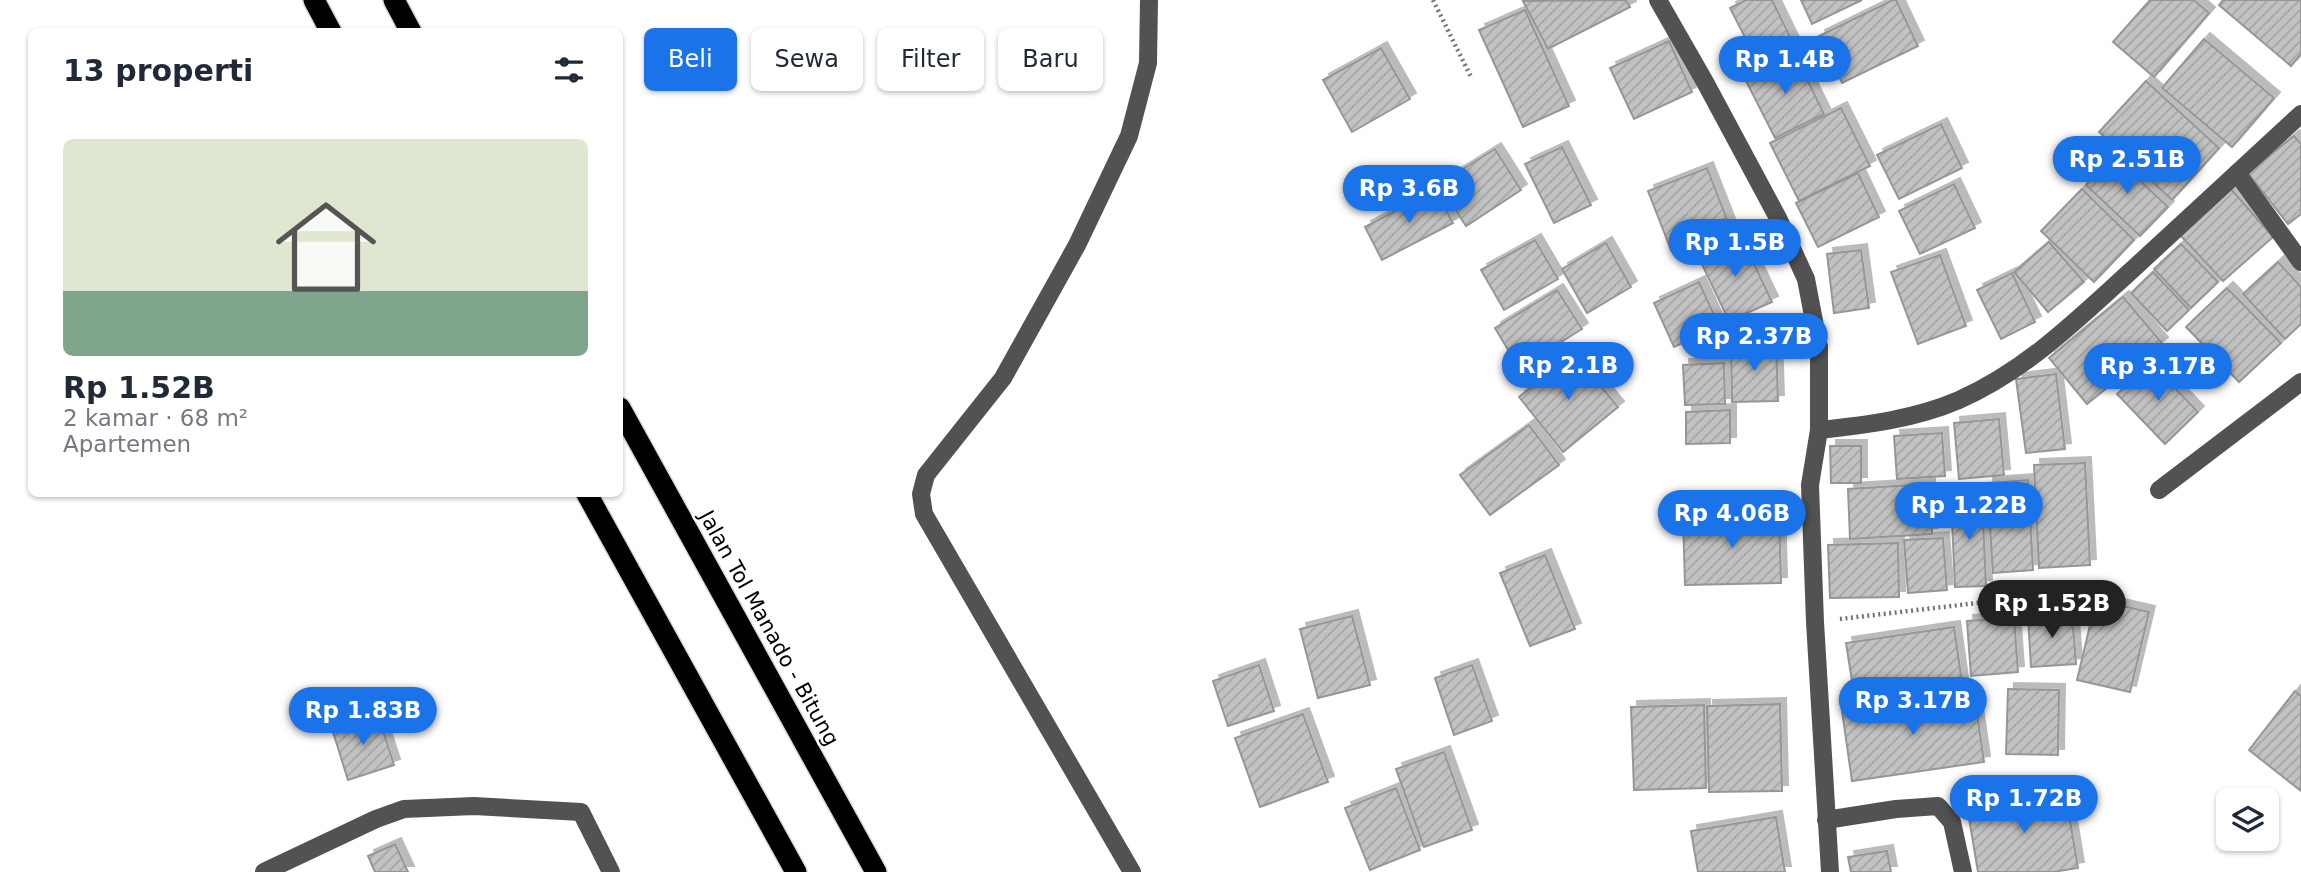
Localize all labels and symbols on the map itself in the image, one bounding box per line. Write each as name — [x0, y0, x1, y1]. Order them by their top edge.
pin: Rp 1.4B — [1720, 36, 1850, 96]
pin: Rp 2.51B — [2055, 136, 2199, 196]
pin: Rp 3.6B — [1344, 166, 1474, 225]
pin: Rp 1.5B — [1670, 219, 1800, 279]
pin: Rp 2.37B — [1682, 314, 1826, 373]
pin: Rp 2.1B — [1503, 342, 1633, 402]
pin: Rp 3.17B — [2086, 344, 2230, 403]
pin: Rp 1.22B — [1897, 482, 2041, 542]
pin: Rp 4.06B — [1660, 490, 1804, 550]
street label: Jalan Tol Manado - Bitung — [693, 505, 844, 750]
pin: Rp 1.52B — [1980, 580, 2124, 640]
pin: Rp 3.17B — [1841, 678, 1985, 737]
pin: Rp 1.83B — [291, 688, 435, 747]
pin: Rp 1.72B — [1952, 776, 2096, 835]

